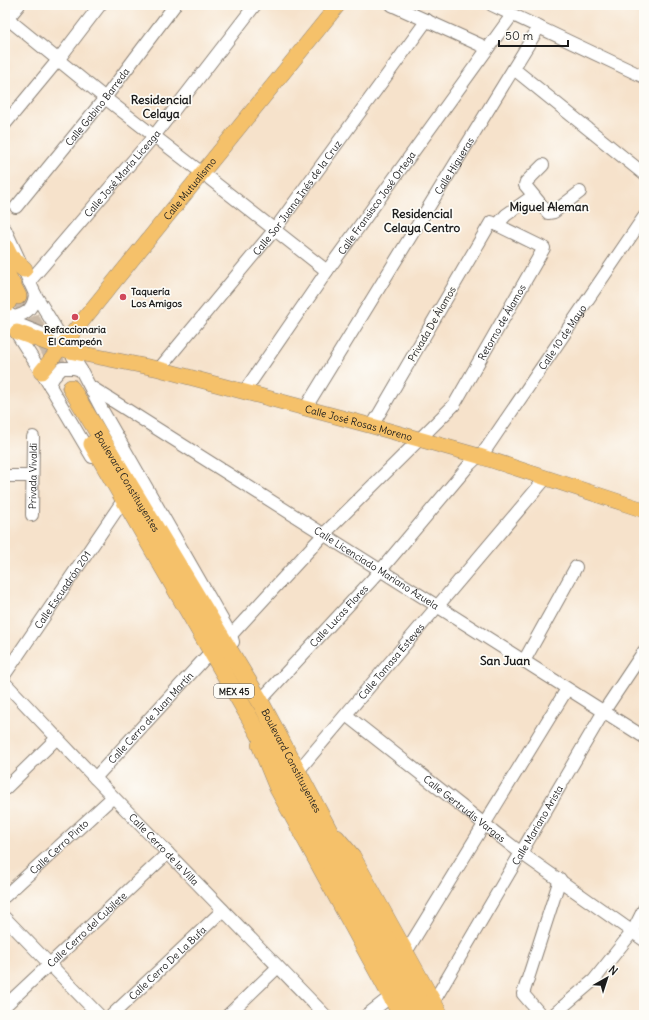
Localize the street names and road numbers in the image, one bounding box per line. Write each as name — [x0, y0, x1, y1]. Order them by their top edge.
street label: Calle Gabino Barreda — [62, 65, 132, 148]
street label: Calle José María Liceaga — [81, 127, 163, 220]
street label: Calle Higueras — [431, 134, 477, 197]
street label: Calle Sor Juana Inés de la Cruz — [250, 137, 344, 258]
street label: Calle Fransisco José Ortega — [335, 148, 418, 257]
street label: Calle Mutualismo — [160, 154, 219, 222]
street label: Retorno de Álamos — [475, 281, 529, 362]
street label: Privada De Álamos — [405, 284, 459, 364]
street label: Calle 10 de Mayo — [535, 302, 589, 372]
street label: Calle José Rosas Moreno — [304, 402, 414, 444]
street label: Boulevard Constituyentes — [92, 428, 163, 535]
street label: Privada Vivaldi — [26, 443, 39, 509]
street label: Calle Licenciado Mariano Azuela — [312, 523, 442, 612]
street label: Calle Escuadrón 201 — [31, 548, 93, 631]
street label: Calle Lucas Flores — [307, 581, 371, 650]
street label: Calle Tomasa Esteves — [355, 620, 427, 702]
street label: Calle Cerro de Juan Martín — [105, 669, 196, 766]
road number: MEX 45 — [214, 684, 254, 698]
street label: Boulevard Constituyentes — [259, 706, 325, 815]
street label: Calle Gertrudis Vargas — [421, 772, 509, 845]
street label: Calle Mariano Arista — [509, 782, 566, 867]
street label: Calle Cerro de la Villa — [126, 811, 202, 888]
street label: Calle Cerro Pinto — [27, 816, 91, 877]
street label: Calle Cerro del Cubilete — [44, 889, 129, 970]
street label: Calle Cerro De La Bufa — [126, 923, 209, 1003]

